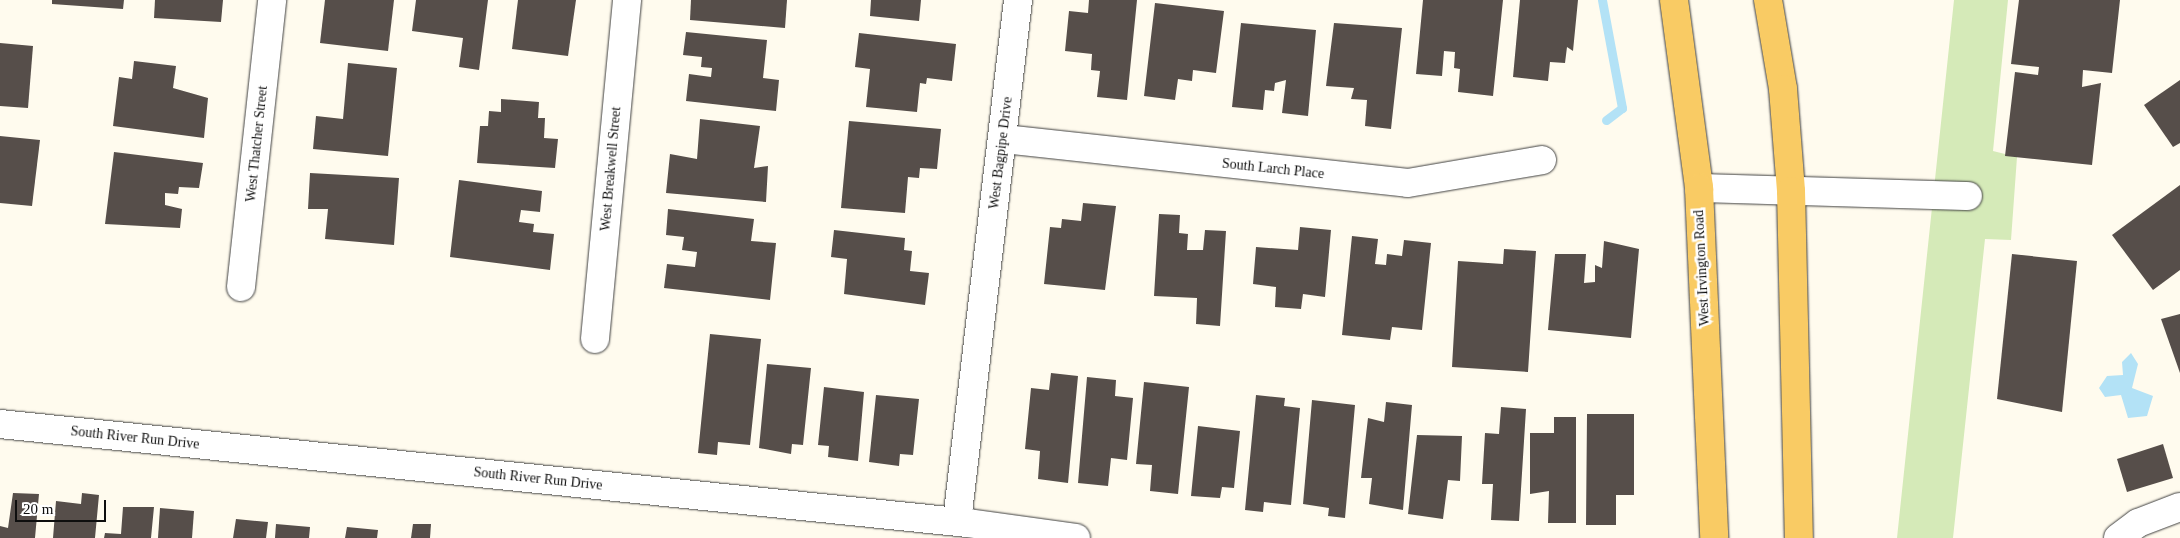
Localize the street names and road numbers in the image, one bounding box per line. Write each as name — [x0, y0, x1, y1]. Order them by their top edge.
street label: West Thatcher Street — [243, 85, 271, 203]
street label: West Bagpipe Drive — [986, 96, 1016, 210]
street label: West Breakwell Street — [597, 106, 625, 232]
street label: South Larch Place — [1221, 155, 1325, 183]
street label: West Irvington Road — [1691, 209, 1713, 327]
street label: South River Run Drive — [70, 423, 200, 453]
street label: South River Run Drive — [473, 464, 603, 494]

